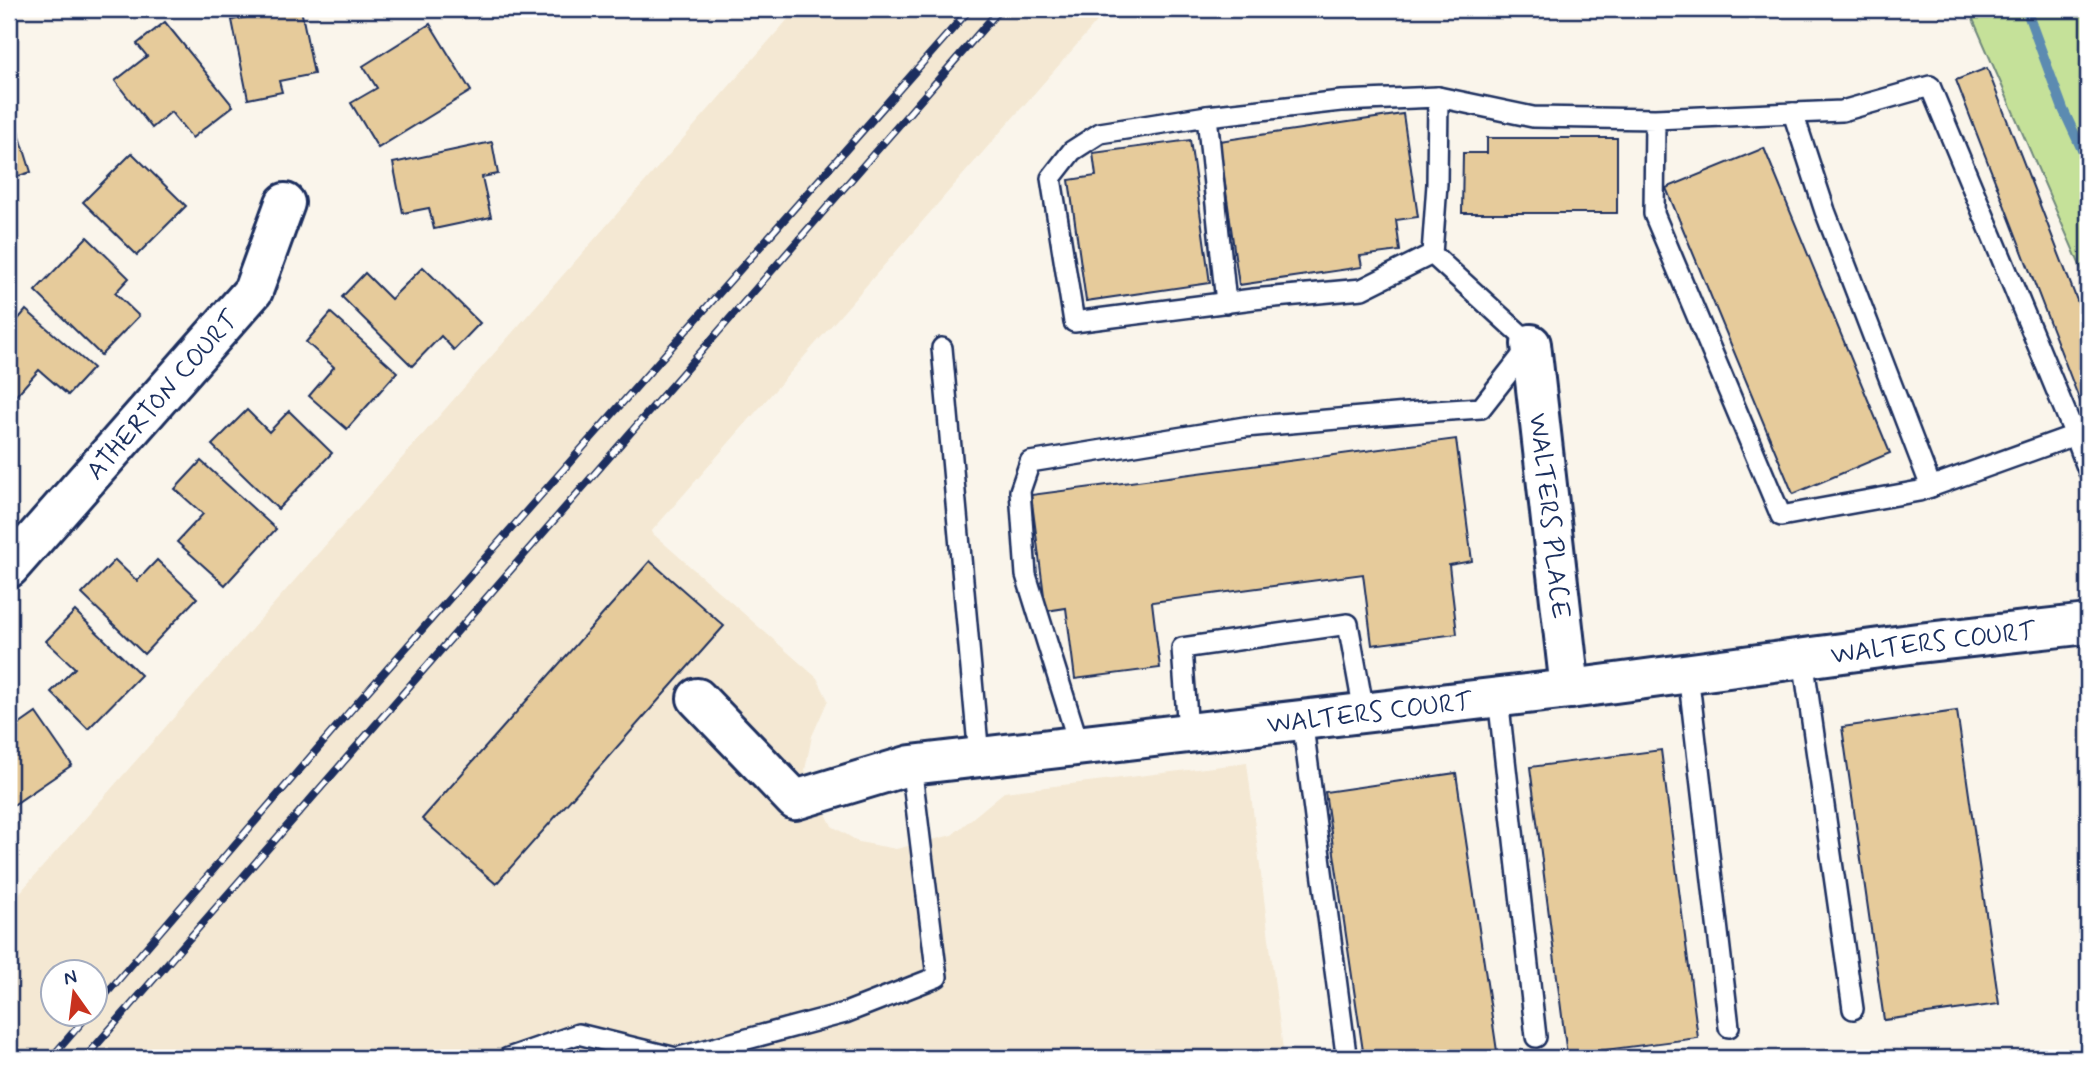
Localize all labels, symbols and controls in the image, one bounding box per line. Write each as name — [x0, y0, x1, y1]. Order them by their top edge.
street label: ATHERTON COURT — [79, 303, 248, 488]
street label: WALTERS PLACE — [1520, 411, 1577, 621]
street label: WALTERS COURT — [1829, 615, 2039, 673]
street label: WALTERS COURT — [1265, 685, 1475, 743]
north arrow — [38, 958, 108, 1028]
text: N — [61, 964, 79, 992]

